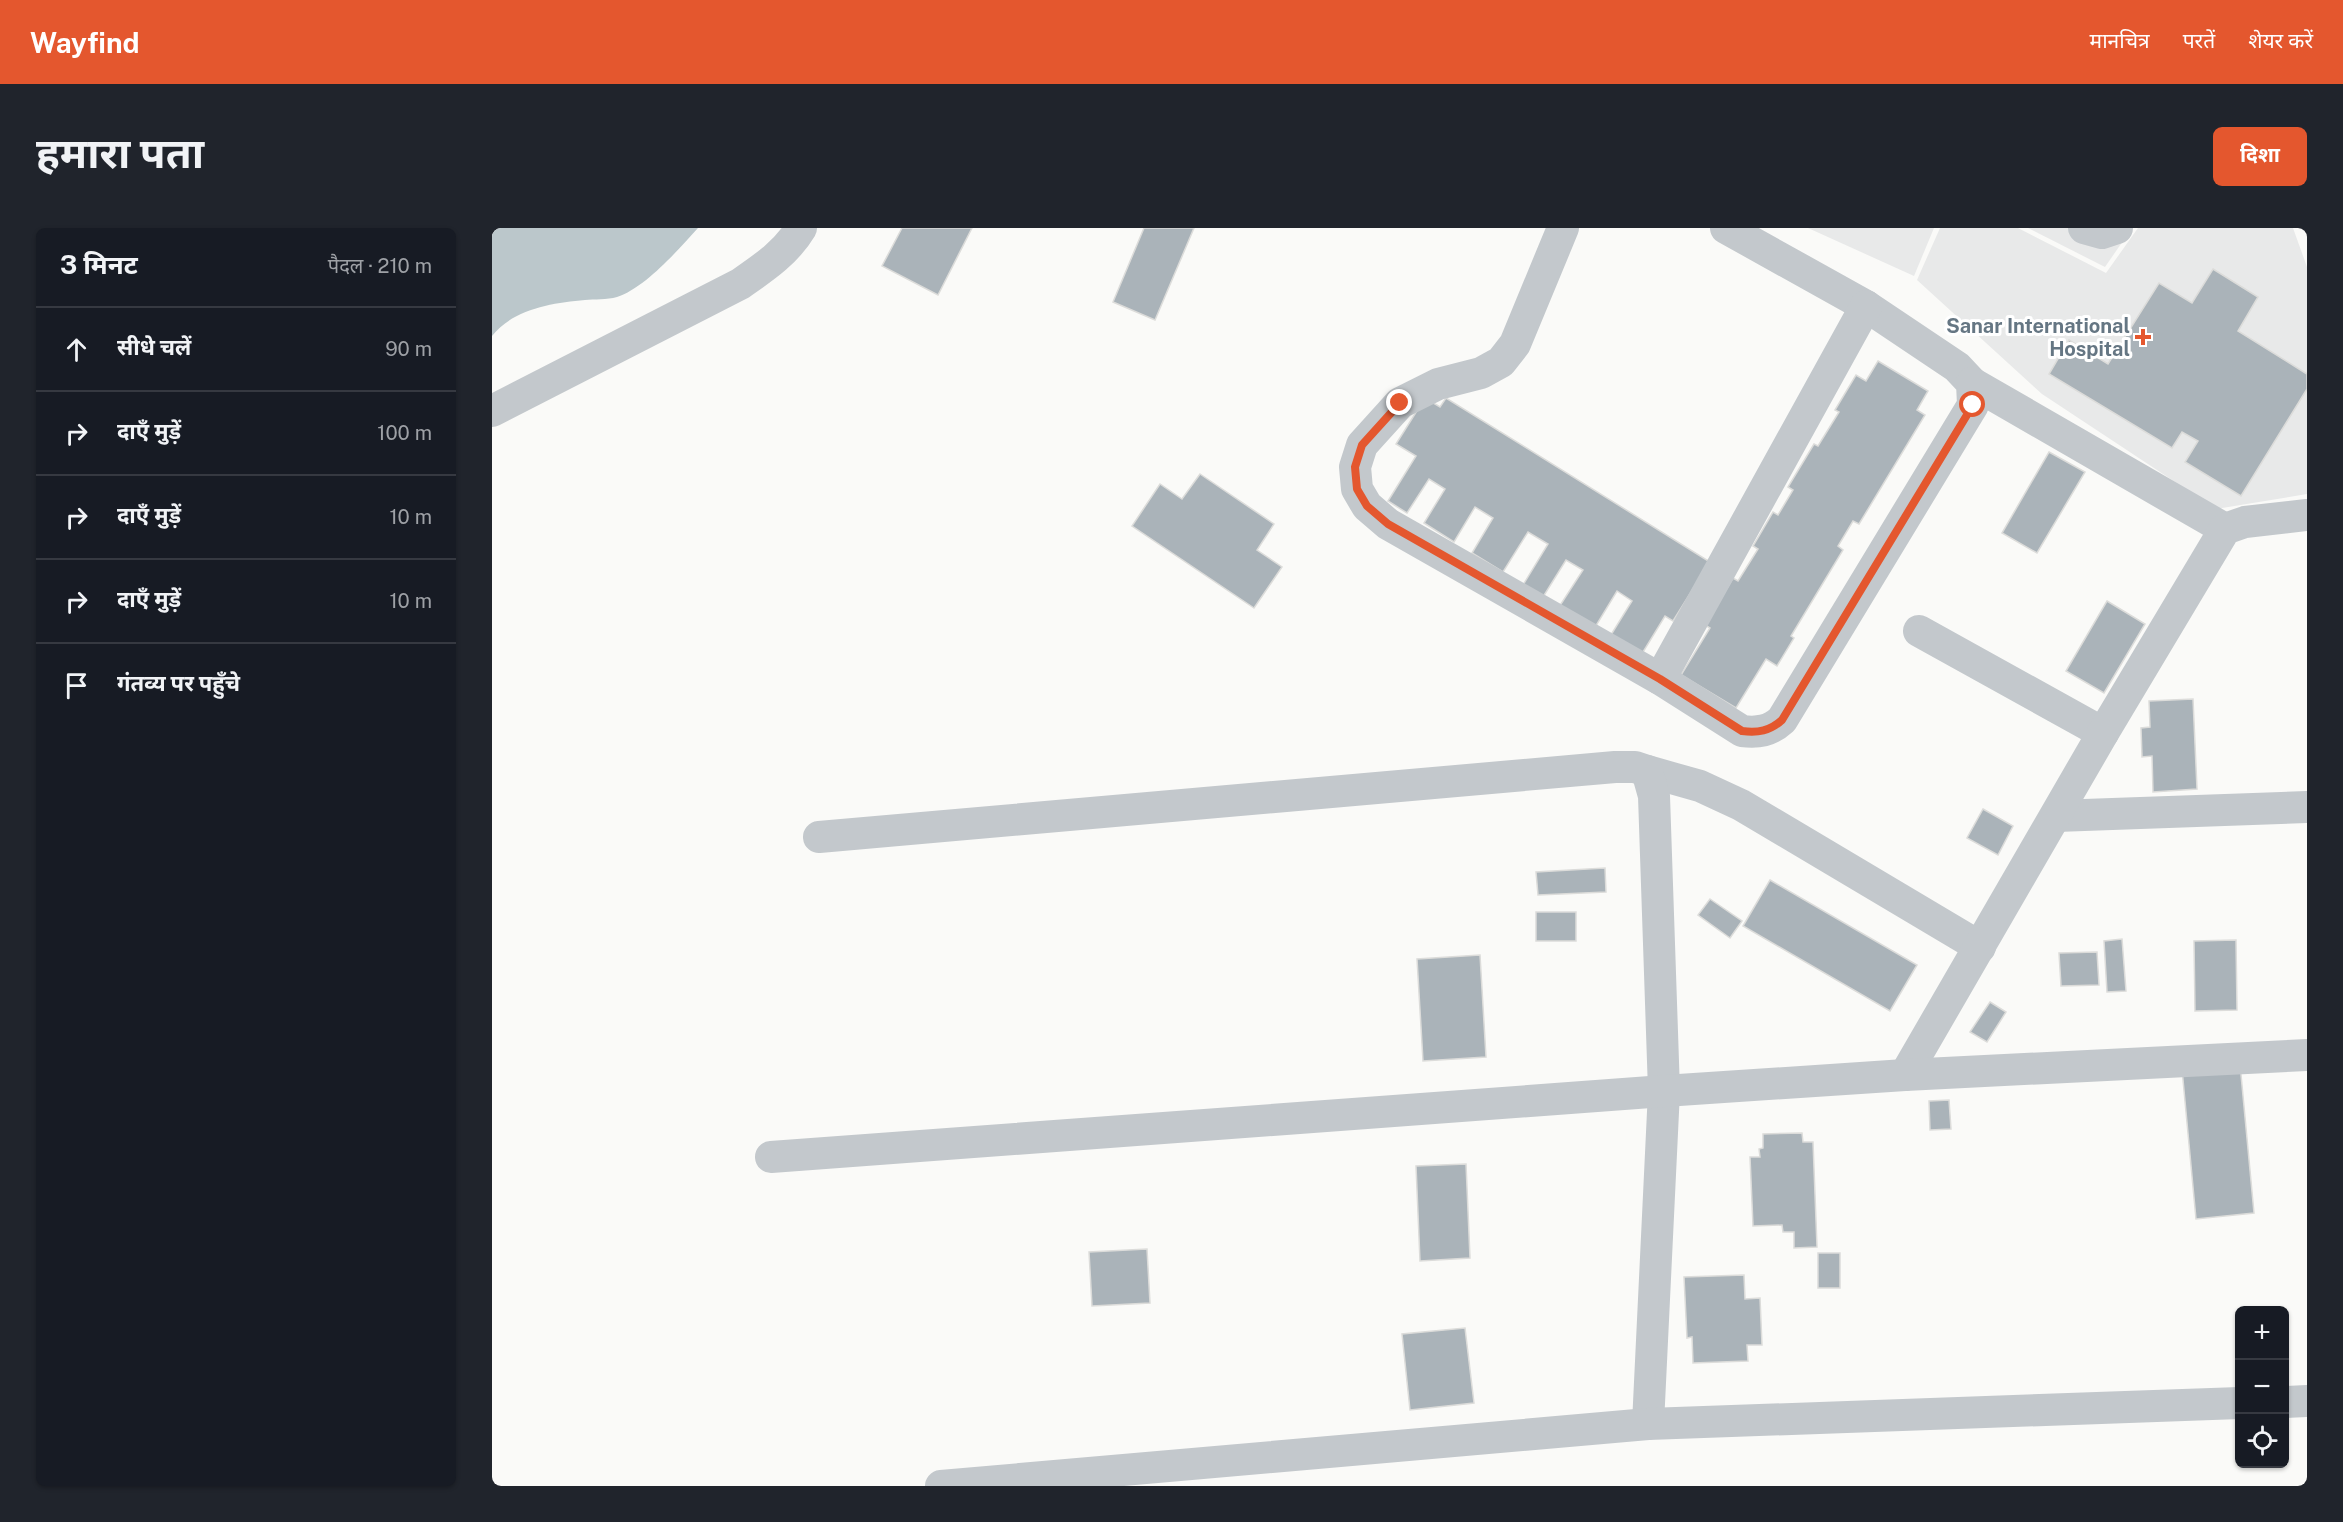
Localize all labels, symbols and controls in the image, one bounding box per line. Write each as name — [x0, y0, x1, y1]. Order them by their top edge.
text: Wayfind — [30, 26, 140, 59]
text: मानचित्र — [2090, 28, 2150, 53]
text: परतें — [2183, 28, 2215, 53]
text: शेयर करें — [2248, 28, 2313, 53]
button: दिशा — [2213, 127, 2307, 186]
text: हमारा पता — [36, 128, 204, 177]
text: 3 मिनट — [60, 249, 138, 280]
text: पैदल · 210 m — [328, 254, 432, 278]
place label: Sanar International Hospital — [1946, 314, 2130, 361]
marker: Sanar International Hospital — [2134, 328, 2152, 346]
icon: ahead — [60, 333, 93, 366]
text: सीधे चलें — [117, 334, 191, 360]
text: 90 m — [385, 337, 432, 361]
route end — [1386, 389, 1412, 415]
route start — [1959, 391, 1985, 417]
icon: right — [60, 417, 93, 450]
text: दाएँ मुड़ें — [117, 418, 181, 444]
text: 100 m — [377, 421, 432, 445]
icon: right — [60, 501, 93, 534]
text: दाएँ मुड़ें — [117, 502, 181, 528]
text: 10 m — [389, 505, 432, 529]
icon: right — [60, 585, 93, 618]
text: दाएँ मुड़ें — [117, 586, 181, 612]
text: 10 m — [389, 589, 432, 613]
icon: arrive — [60, 669, 93, 702]
text: गंतव्य पर पहुँचे — [117, 670, 240, 696]
map controls — [2235, 1306, 2289, 1468]
button: + — [2235, 1306, 2289, 1360]
button: − — [2235, 1360, 2289, 1414]
button: locate — [2235, 1414, 2289, 1468]

